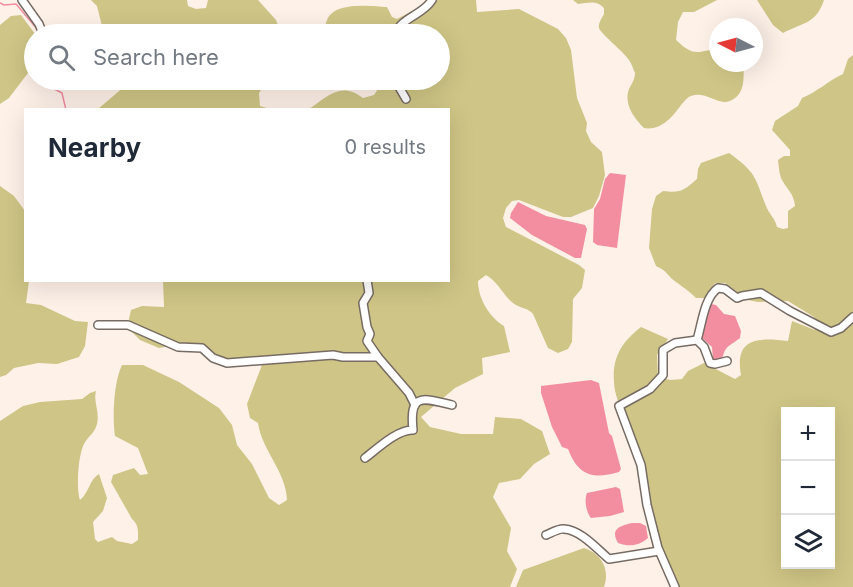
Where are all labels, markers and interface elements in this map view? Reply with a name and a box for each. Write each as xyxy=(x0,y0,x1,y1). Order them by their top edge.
north arrow xyxy=(709,18,763,72)
search box xyxy=(24,24,450,90)
icon: search xyxy=(45,41,78,74)
text: Search here xyxy=(93,44,219,70)
text: Nearby xyxy=(48,132,141,163)
text: 0 results xyxy=(344,135,426,159)
map controls xyxy=(781,407,835,569)
button: + xyxy=(781,407,835,461)
button: − xyxy=(781,461,835,515)
button: layers xyxy=(781,515,835,569)

